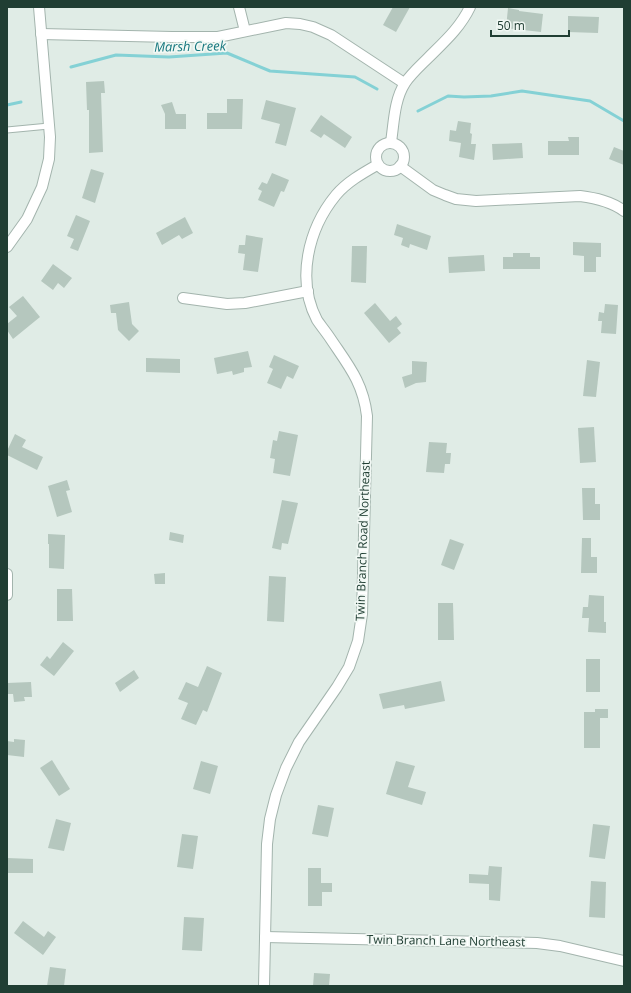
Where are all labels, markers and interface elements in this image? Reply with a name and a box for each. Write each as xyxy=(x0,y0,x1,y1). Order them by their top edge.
scale bar xyxy=(491,12,569,38)
text: 50 m xyxy=(497,17,525,34)
water label: Marsh Creek xyxy=(154,36,227,56)
street label: Twin Branch Road Northeast xyxy=(351,461,374,621)
street label: Twin Branch Lane Northeast xyxy=(367,931,525,950)

